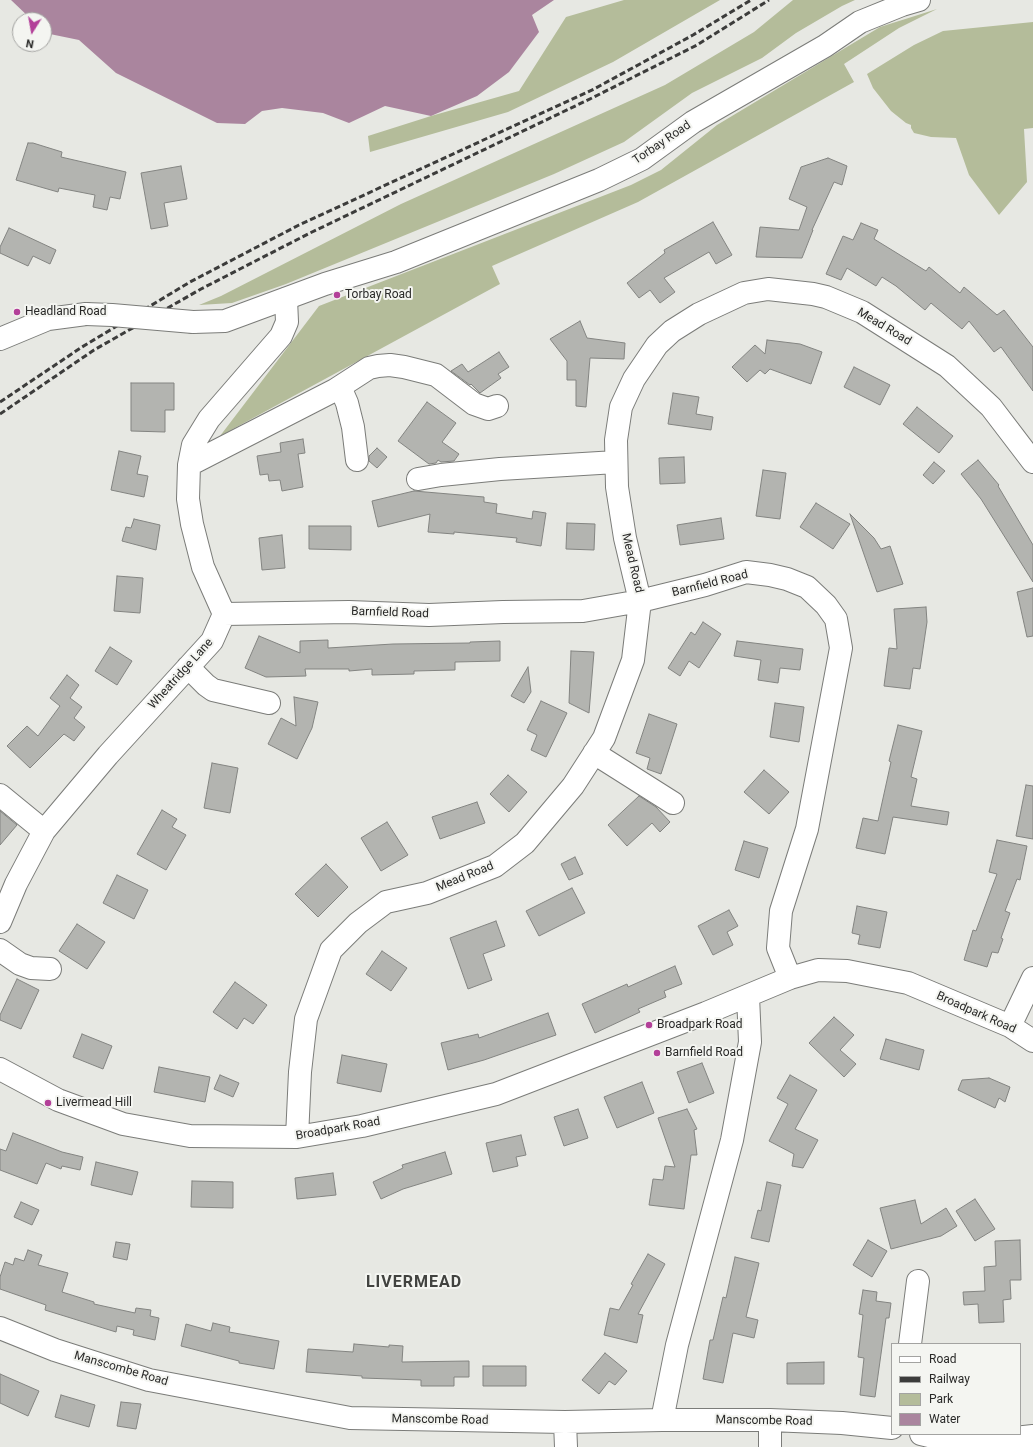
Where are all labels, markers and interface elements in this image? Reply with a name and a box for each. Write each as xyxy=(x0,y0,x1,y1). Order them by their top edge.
north arrow xyxy=(12,12,52,52)
text: N xyxy=(25,36,35,50)
street label: Torbay Road xyxy=(630,118,694,168)
place label: Torbay Road xyxy=(345,288,412,302)
marker: Torbay Road xyxy=(332,290,342,300)
place label: Headland Road xyxy=(25,305,107,319)
street label: Mead Road xyxy=(854,305,914,349)
marker: Headland Road xyxy=(12,307,22,317)
street label: Mead Road xyxy=(618,532,646,594)
street label: Barnfield Road xyxy=(670,568,750,600)
street label: Barnfield Road xyxy=(351,604,429,622)
street label: Wheatridge Lane xyxy=(146,636,216,712)
street label: Mead Road xyxy=(434,859,496,895)
street label: Broadpark Road xyxy=(934,989,1018,1037)
place label: Broadpark Road xyxy=(657,1018,742,1032)
marker: Broadpark Road xyxy=(644,1020,654,1030)
place label: Barnfield Road xyxy=(665,1046,743,1060)
marker: Barnfield Road xyxy=(652,1048,662,1058)
place label: Livermead Hill xyxy=(56,1096,132,1110)
marker: Livermead Hill xyxy=(43,1098,53,1108)
street label: Broadpark Road xyxy=(295,1114,381,1144)
district label: LIVERMEAD xyxy=(366,1273,462,1293)
legend xyxy=(891,1343,1021,1435)
street label: Manscombe Road xyxy=(72,1349,170,1389)
text: Road xyxy=(929,1352,957,1366)
text: Railway xyxy=(929,1372,970,1386)
text: Park xyxy=(929,1392,953,1406)
street label: Manscombe Road xyxy=(391,1412,489,1428)
text: Water xyxy=(929,1412,960,1426)
street label: Manscombe Road xyxy=(715,1413,813,1429)

